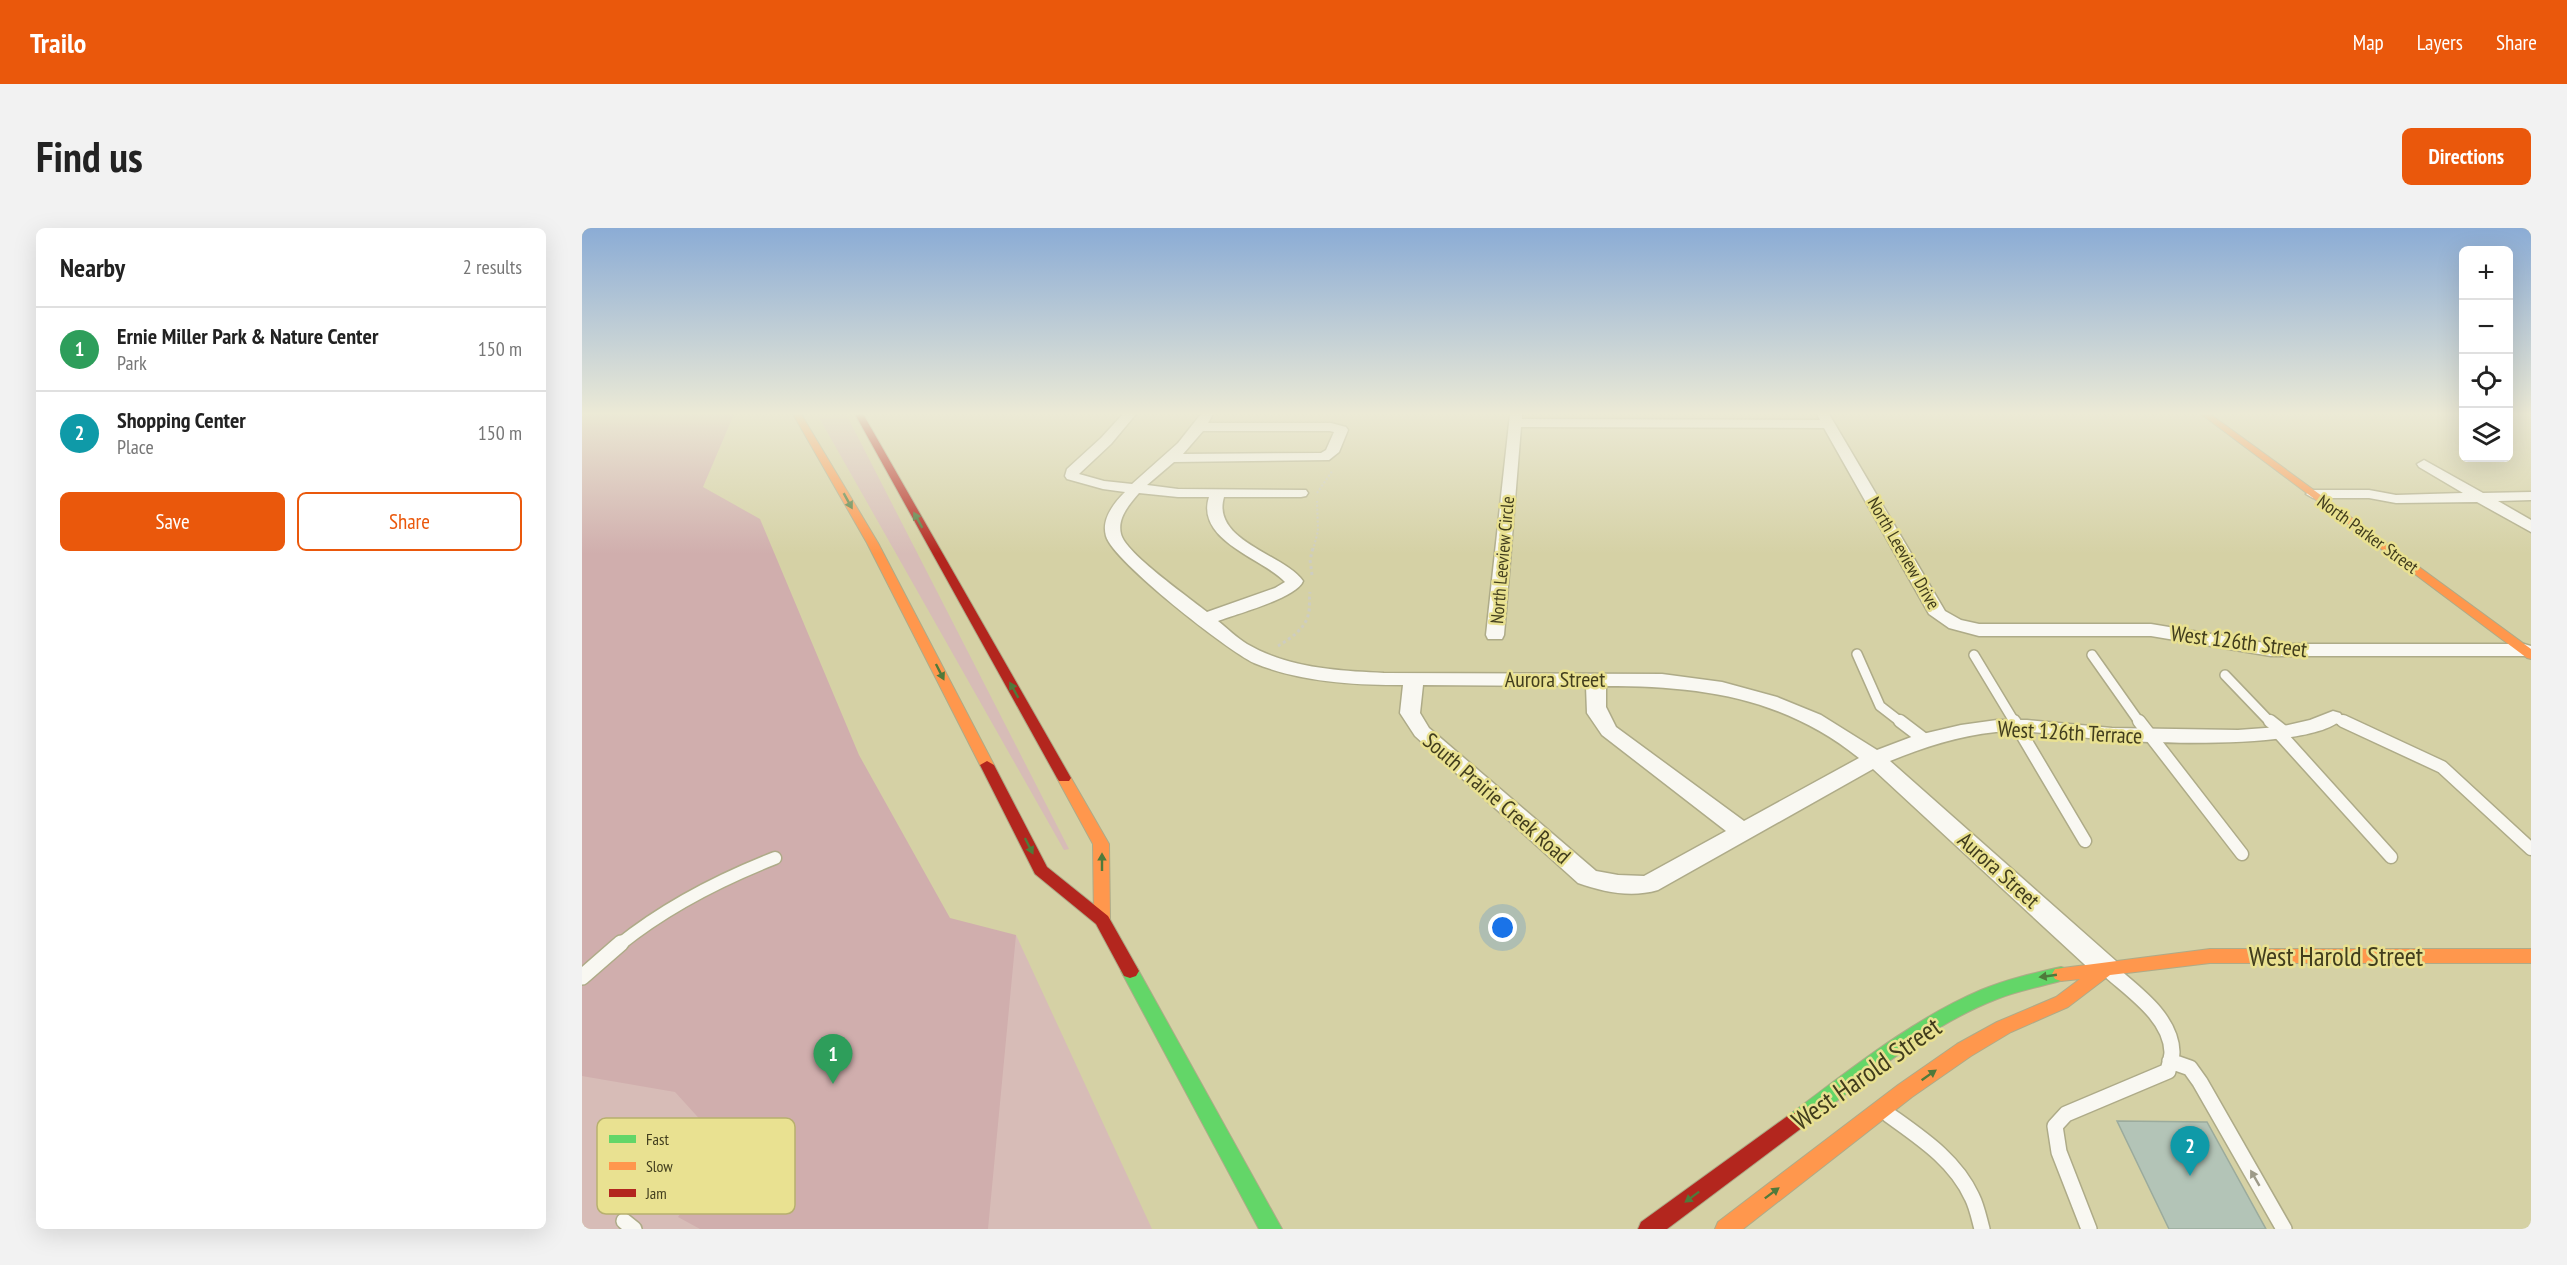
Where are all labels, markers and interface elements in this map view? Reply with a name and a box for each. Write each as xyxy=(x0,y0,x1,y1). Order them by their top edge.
text: Trailo xyxy=(30,24,86,61)
text: Map xyxy=(2353,29,2384,56)
text: Layers xyxy=(2417,29,2463,56)
text: Share xyxy=(2496,29,2537,56)
button: Directions xyxy=(2402,128,2531,185)
text: Find us xyxy=(36,129,143,184)
map controls xyxy=(2459,246,2513,462)
button: + xyxy=(2459,246,2513,300)
text: Nearby xyxy=(60,251,125,284)
text: 2 results xyxy=(463,254,522,280)
button: − xyxy=(2459,300,2513,354)
text: Ernie Miller Park & Nature Center xyxy=(117,322,378,350)
text: 1 xyxy=(75,336,84,362)
text: 150 m xyxy=(478,336,522,362)
text: Park xyxy=(117,350,147,376)
button: locate xyxy=(2459,354,2513,408)
text: Shopping Center xyxy=(117,406,246,434)
button: layers xyxy=(2459,408,2513,462)
text: 2 xyxy=(75,420,84,446)
text: 150 m xyxy=(478,420,522,446)
text: Place xyxy=(117,434,154,460)
street label: North Parker Street xyxy=(2313,490,2423,578)
button: Save xyxy=(60,492,285,551)
button: Share xyxy=(297,492,522,551)
one-way arrow xyxy=(843,492,853,509)
street label: North Leeview Drive xyxy=(1863,493,1945,613)
street label: North Leeview Circle xyxy=(1485,495,1519,625)
one-way arrow xyxy=(913,511,923,528)
street label: West 126th Street xyxy=(2169,619,2309,663)
one-way arrow xyxy=(935,664,945,681)
street label: Aurora Street xyxy=(1505,665,1605,693)
one-way arrow xyxy=(1009,681,1019,698)
street label: West 126th Terrace xyxy=(1997,714,2143,750)
street label: South Prairie Creek Road xyxy=(1417,726,1577,870)
street label: Aurora Street xyxy=(1952,826,2046,914)
one-way arrow xyxy=(1023,837,1033,855)
one-way arrow xyxy=(1097,852,1107,871)
your location xyxy=(1488,913,1517,942)
street label: West Harold Street xyxy=(2249,939,2424,973)
one-way arrow xyxy=(2039,972,2058,981)
street label: West Harold Street xyxy=(1785,1009,1948,1137)
pin: 1 xyxy=(814,1034,852,1084)
one-way arrow xyxy=(1920,1069,1936,1081)
legend xyxy=(597,1118,795,1214)
pin: 2 xyxy=(2170,1126,2210,1176)
text: Fast xyxy=(646,1129,669,1149)
text: Slow xyxy=(646,1156,673,1176)
one-way arrow xyxy=(2250,1169,2260,1186)
text: Jam xyxy=(645,1183,667,1203)
one-way arrow xyxy=(1764,1187,1780,1200)
one-way arrow xyxy=(1684,1191,1700,1204)

